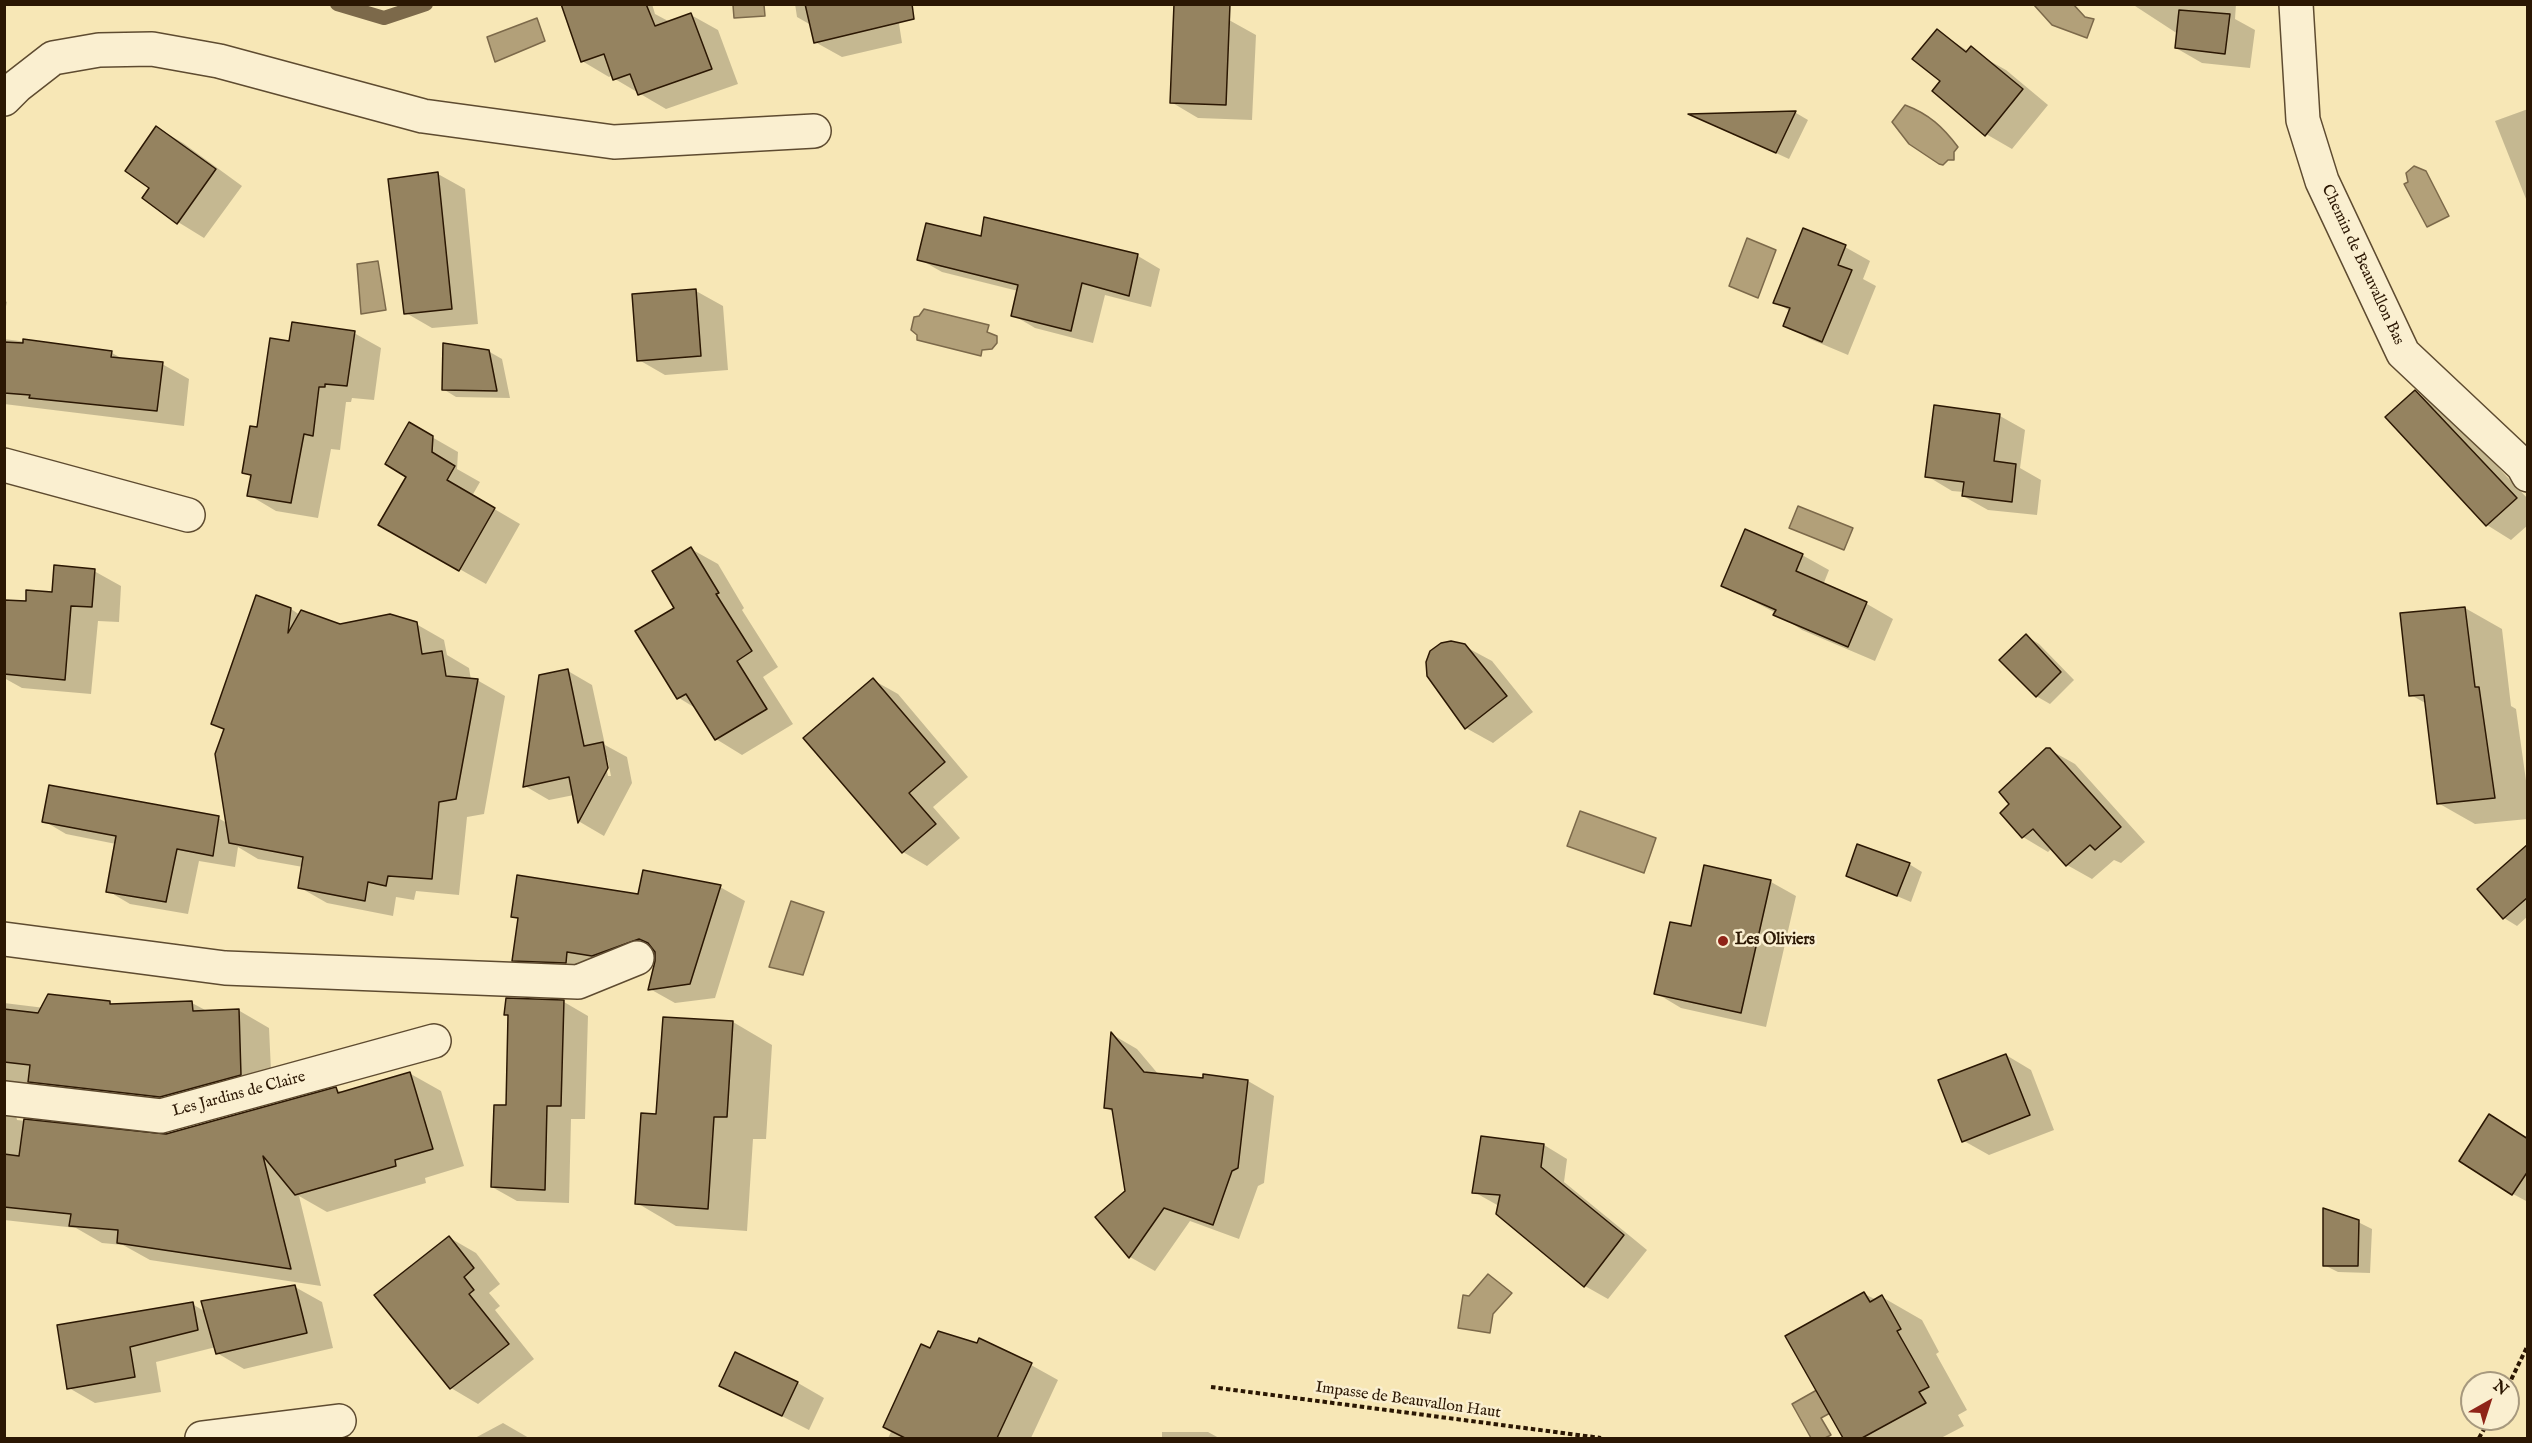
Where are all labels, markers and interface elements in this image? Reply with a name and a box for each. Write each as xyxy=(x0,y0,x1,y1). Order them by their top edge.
street label: Chemin de Beauvallon Bas xyxy=(2316,182,2408,348)
place label: Les Oliviers xyxy=(1735,931,1815,951)
marker: Les Oliviers xyxy=(1716,934,1730,948)
street label: Les Jardins de Claire xyxy=(170,1068,308,1122)
north arrow xyxy=(2460,1371,2520,1431)
text: N xyxy=(2488,1376,2512,1401)
street label: Impasse de Beauvallon Haut xyxy=(1314,1378,1502,1424)

